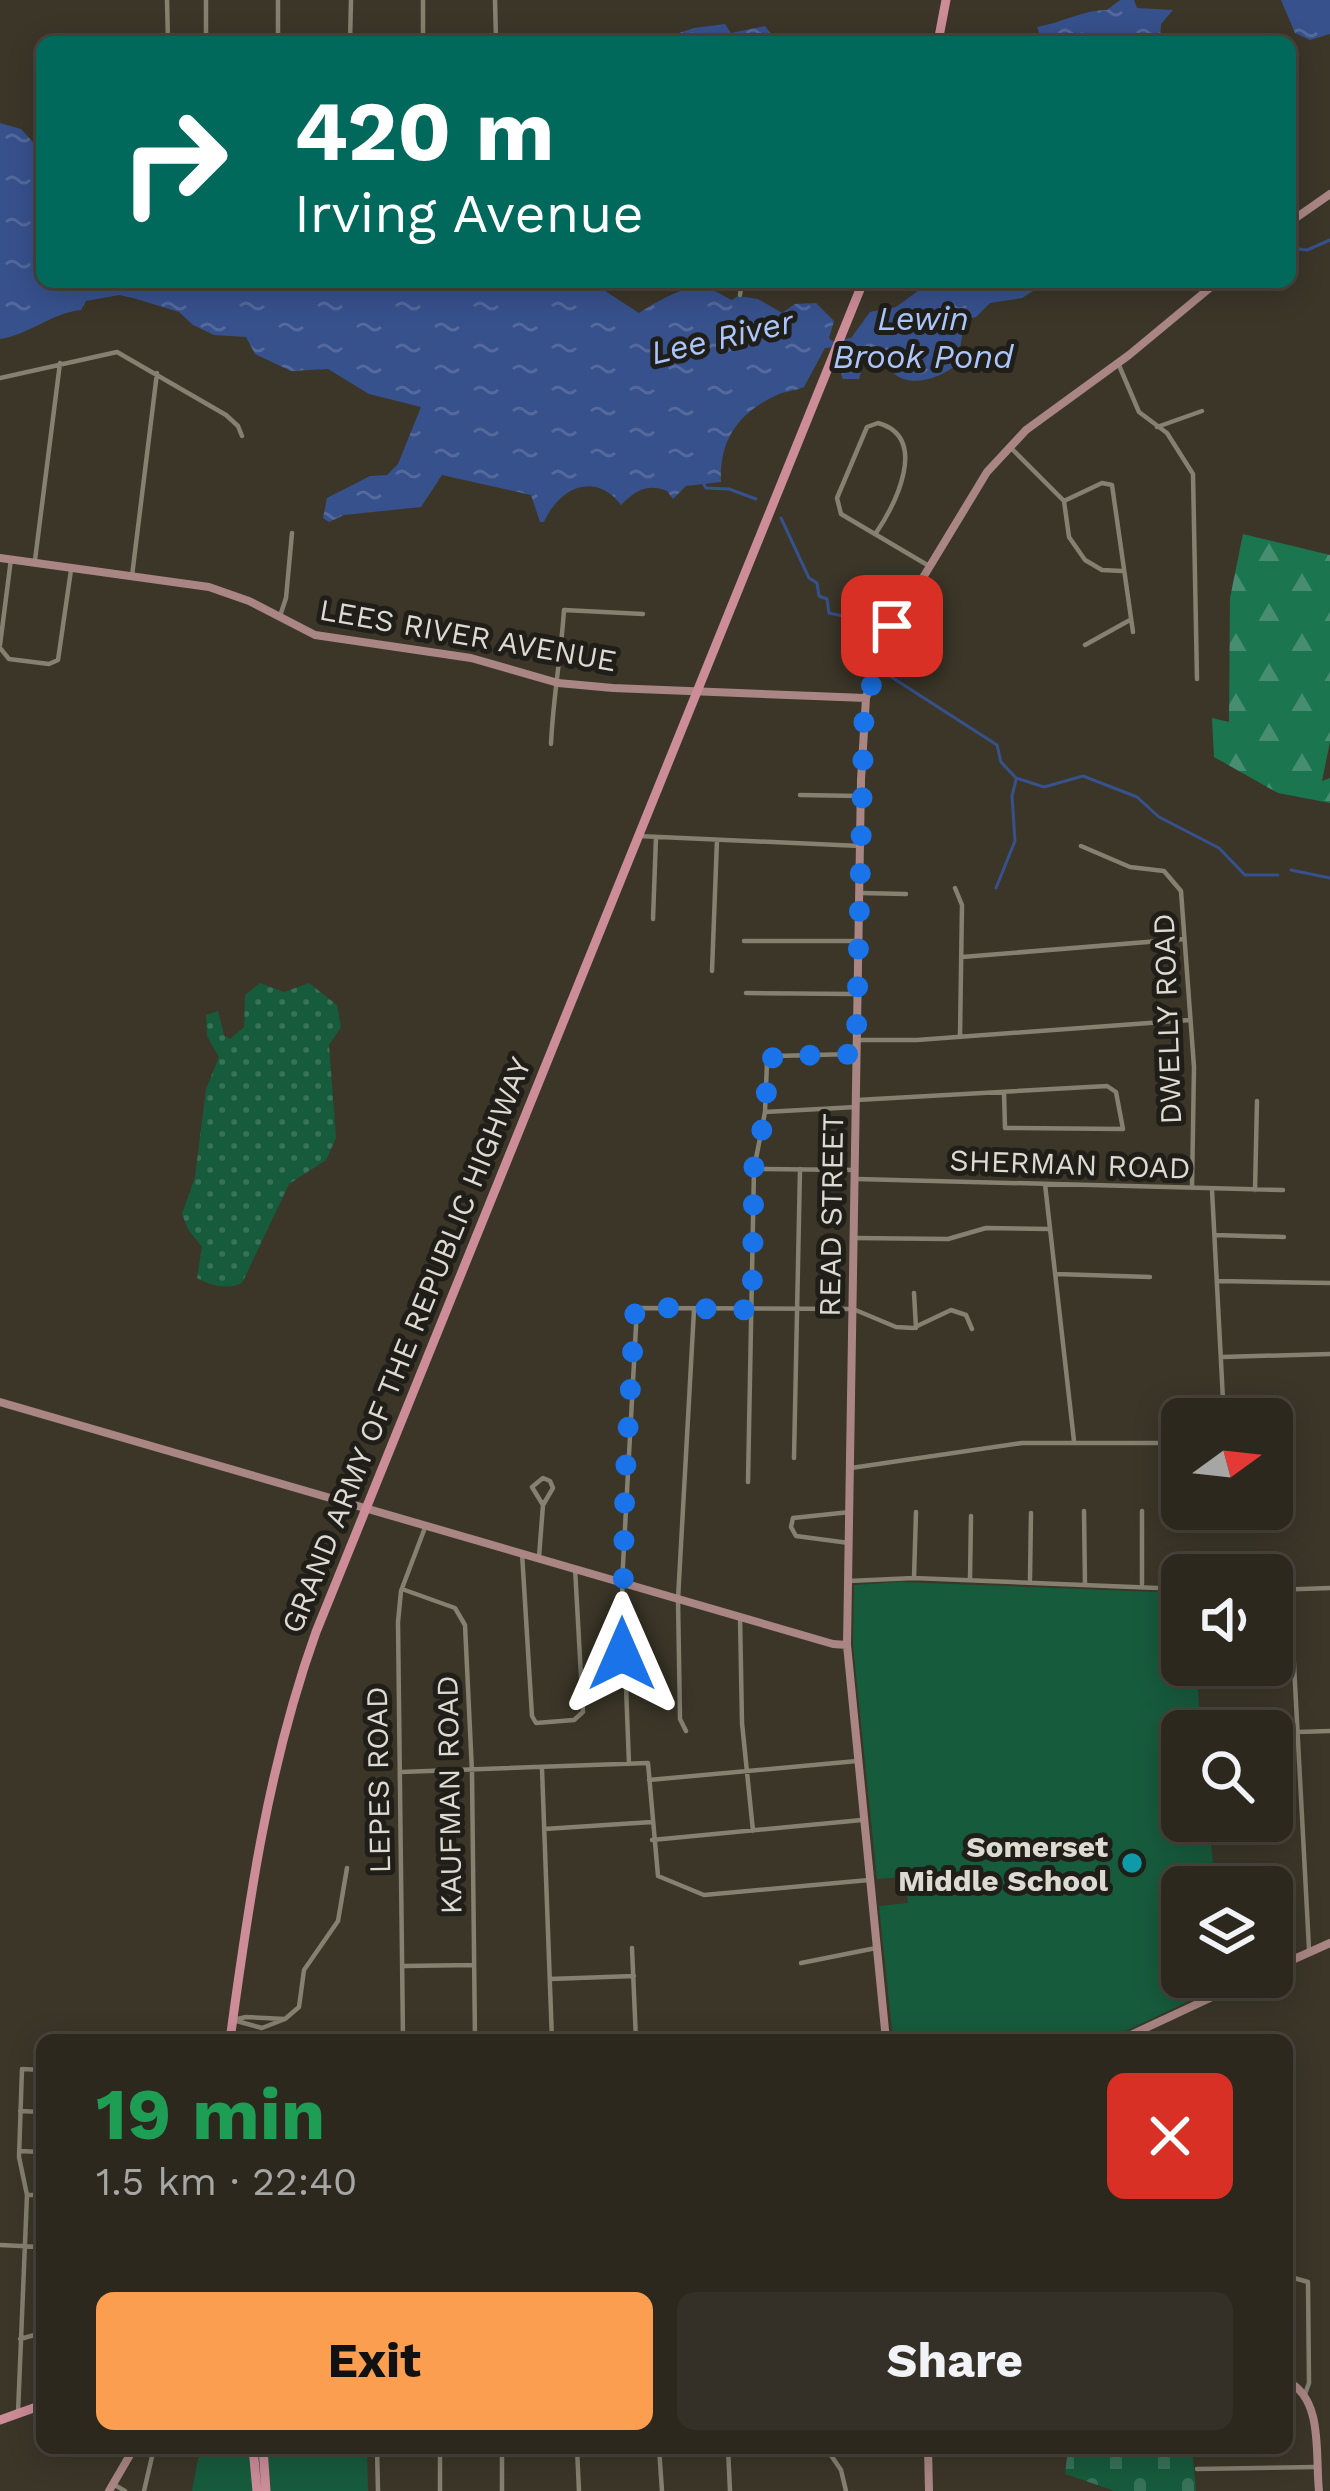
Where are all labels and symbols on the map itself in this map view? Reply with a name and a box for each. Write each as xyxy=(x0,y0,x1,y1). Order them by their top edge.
water label: Lewin Brook Pond xyxy=(833,299,1015,376)
water label: Lee River xyxy=(647,301,798,372)
pin xyxy=(841,575,943,677)
street label: LEES RIVER AVENUE xyxy=(317,592,619,678)
street label: DWELLY ROAD xyxy=(1146,913,1188,1125)
street label: GRAND ARMY OF THE REPUBLIC HIGHWAY xyxy=(274,1052,538,1638)
street label: READ STREET xyxy=(812,1113,850,1317)
street label: SHERMAN ROAD xyxy=(949,1142,1191,1186)
north arrow xyxy=(1161,1398,1293,1530)
position arrow xyxy=(559,1591,685,1717)
street label: KAUFMAN ROAD xyxy=(429,1675,469,1915)
street label: LEPES ROAD xyxy=(359,1686,397,1874)
place label: Somerset Middle School xyxy=(898,1829,1108,1898)
marker: Somerset Middle School xyxy=(1119,1850,1145,1876)

